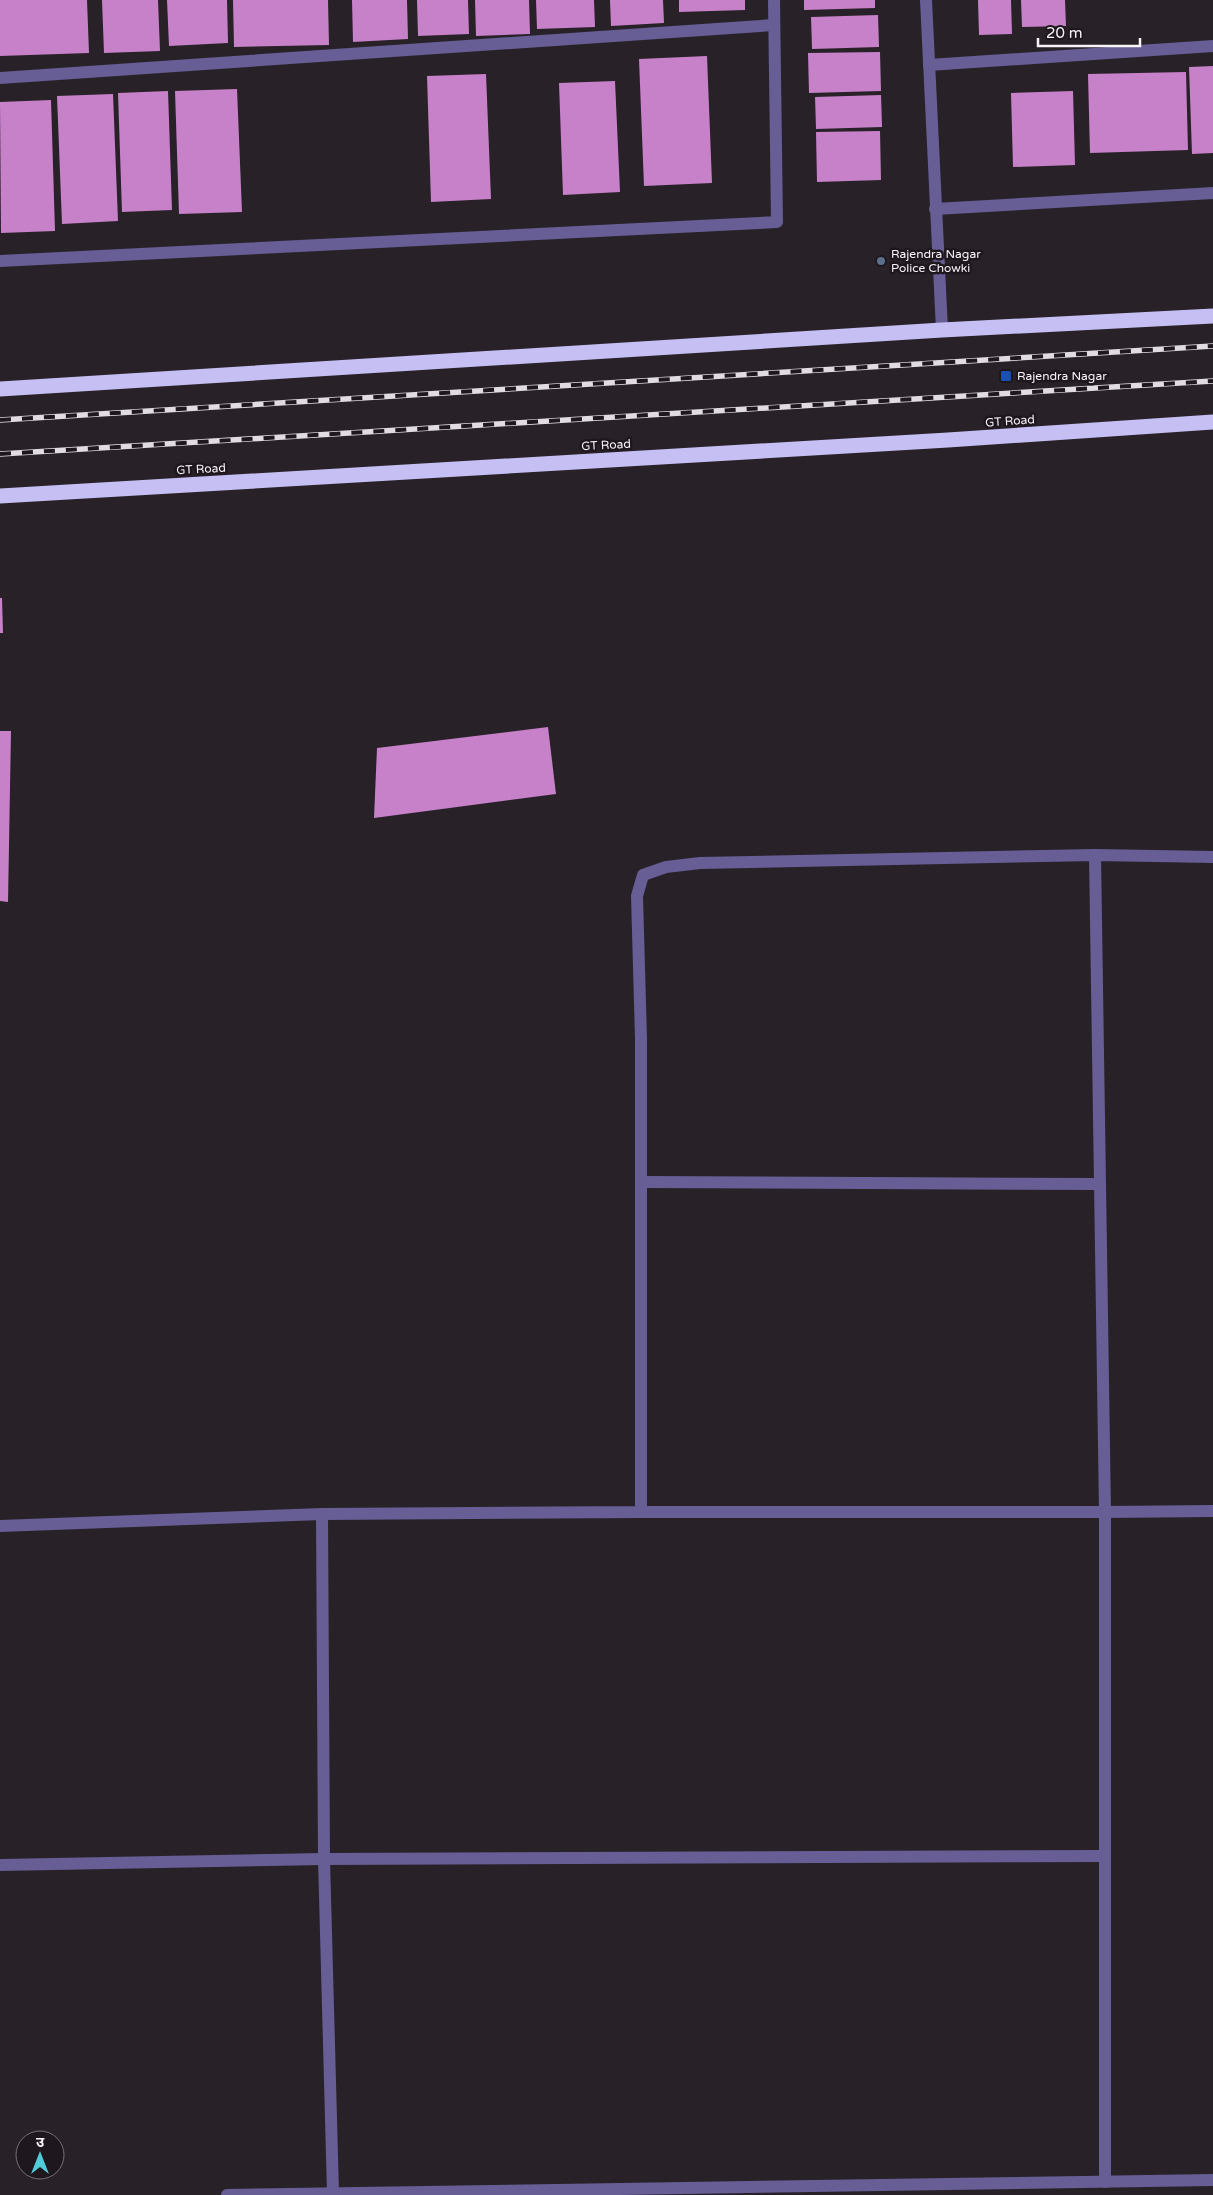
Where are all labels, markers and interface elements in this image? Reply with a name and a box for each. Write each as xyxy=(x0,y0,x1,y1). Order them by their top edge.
scale bar xyxy=(1038,15,1140,47)
text: 20 m xyxy=(1046,24,1083,42)
place label: Rajendra Nagar Police Chowki xyxy=(891,247,981,275)
marker: Rajendra Nagar Police Chowki xyxy=(875,255,887,267)
marker: Rajendra Nagar xyxy=(999,369,1013,383)
place label: Rajendra Nagar xyxy=(1017,369,1107,383)
street label: GT Road xyxy=(985,412,1035,430)
street label: GT Road xyxy=(581,437,631,453)
street label: GT Road xyxy=(176,461,226,477)
north arrow xyxy=(15,2130,65,2180)
text: उ xyxy=(36,2134,45,2151)

